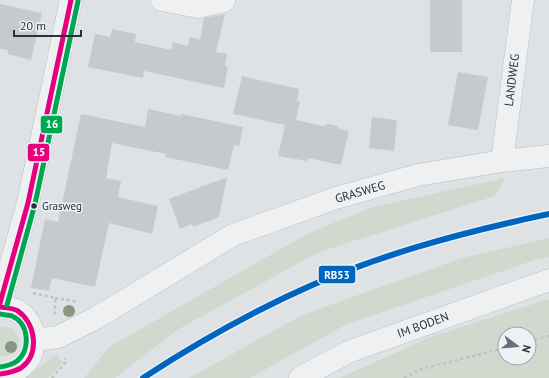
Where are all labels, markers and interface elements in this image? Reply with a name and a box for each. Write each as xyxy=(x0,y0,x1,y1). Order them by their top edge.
scale bar xyxy=(14,12,81,38)
text: 20 m xyxy=(20,18,46,33)
street label: LANDWEG xyxy=(501,53,522,107)
line badge: 16 xyxy=(40,115,63,134)
text: 16 xyxy=(46,117,58,131)
line badge: 15 xyxy=(27,143,50,162)
text: 15 xyxy=(33,145,45,159)
street label: GRASWEG xyxy=(333,177,387,206)
place label: Grasweg xyxy=(42,199,82,213)
marker: Grasweg xyxy=(29,201,39,211)
line badge: RB53 xyxy=(318,265,356,284)
text: RB53 xyxy=(324,268,350,282)
street label: IM BODEN xyxy=(395,308,451,341)
north arrow xyxy=(497,326,537,366)
text: N xyxy=(519,343,534,354)

